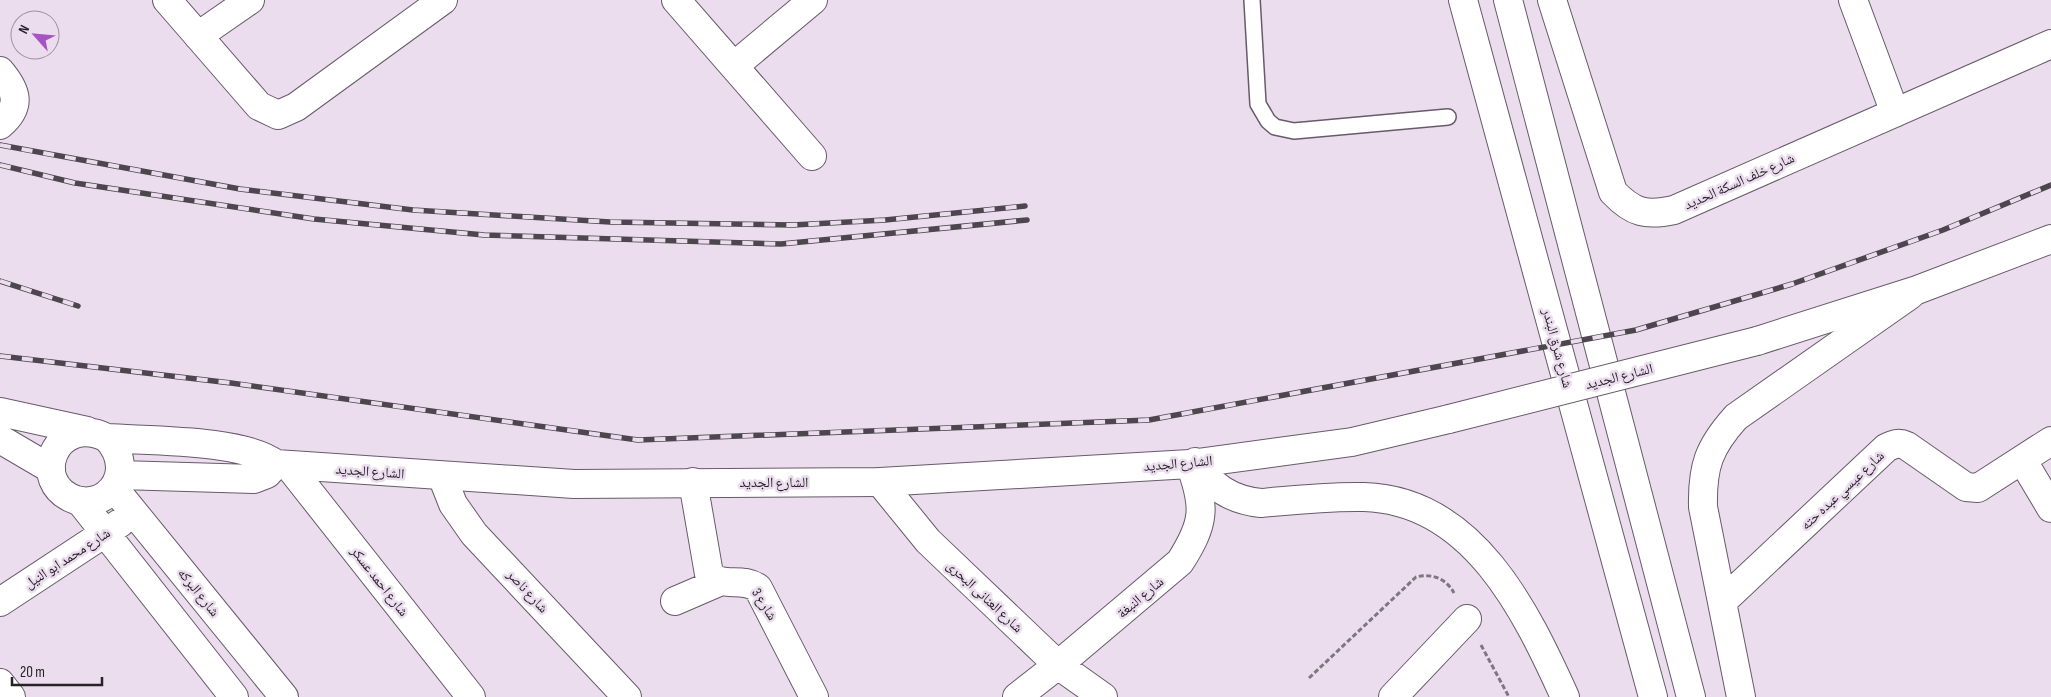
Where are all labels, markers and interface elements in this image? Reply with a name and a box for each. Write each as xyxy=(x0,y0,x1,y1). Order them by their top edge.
north arrow xyxy=(10,10,60,60)
text: N xyxy=(15,22,33,37)
street label: شارع خلف السكة الحديد xyxy=(1681,149,1797,214)
street label: شارع شرق البندر xyxy=(1538,306,1576,390)
street label: الشارع الجديد xyxy=(1584,360,1655,394)
street label: شارع عيسي عبده حته xyxy=(1797,447,1889,535)
street label: الشارع الجديد xyxy=(1143,452,1213,476)
street label: الشارع الجديد xyxy=(335,461,405,483)
street label: الشارع الجديد xyxy=(740,474,808,492)
street label: شارع محمد ابو النيل xyxy=(21,524,114,593)
street label: شارع احمد عسكر xyxy=(346,542,412,620)
street label: شارع العنانى البحرى xyxy=(942,557,1026,637)
street label: شارع البركه xyxy=(173,565,223,620)
street label: شارع ناصر xyxy=(502,565,552,617)
street label: شارع النبغة xyxy=(1114,573,1168,622)
street label: شارع 3 xyxy=(747,585,781,624)
scale bar xyxy=(12,654,102,686)
text: 20 m xyxy=(20,663,45,682)

